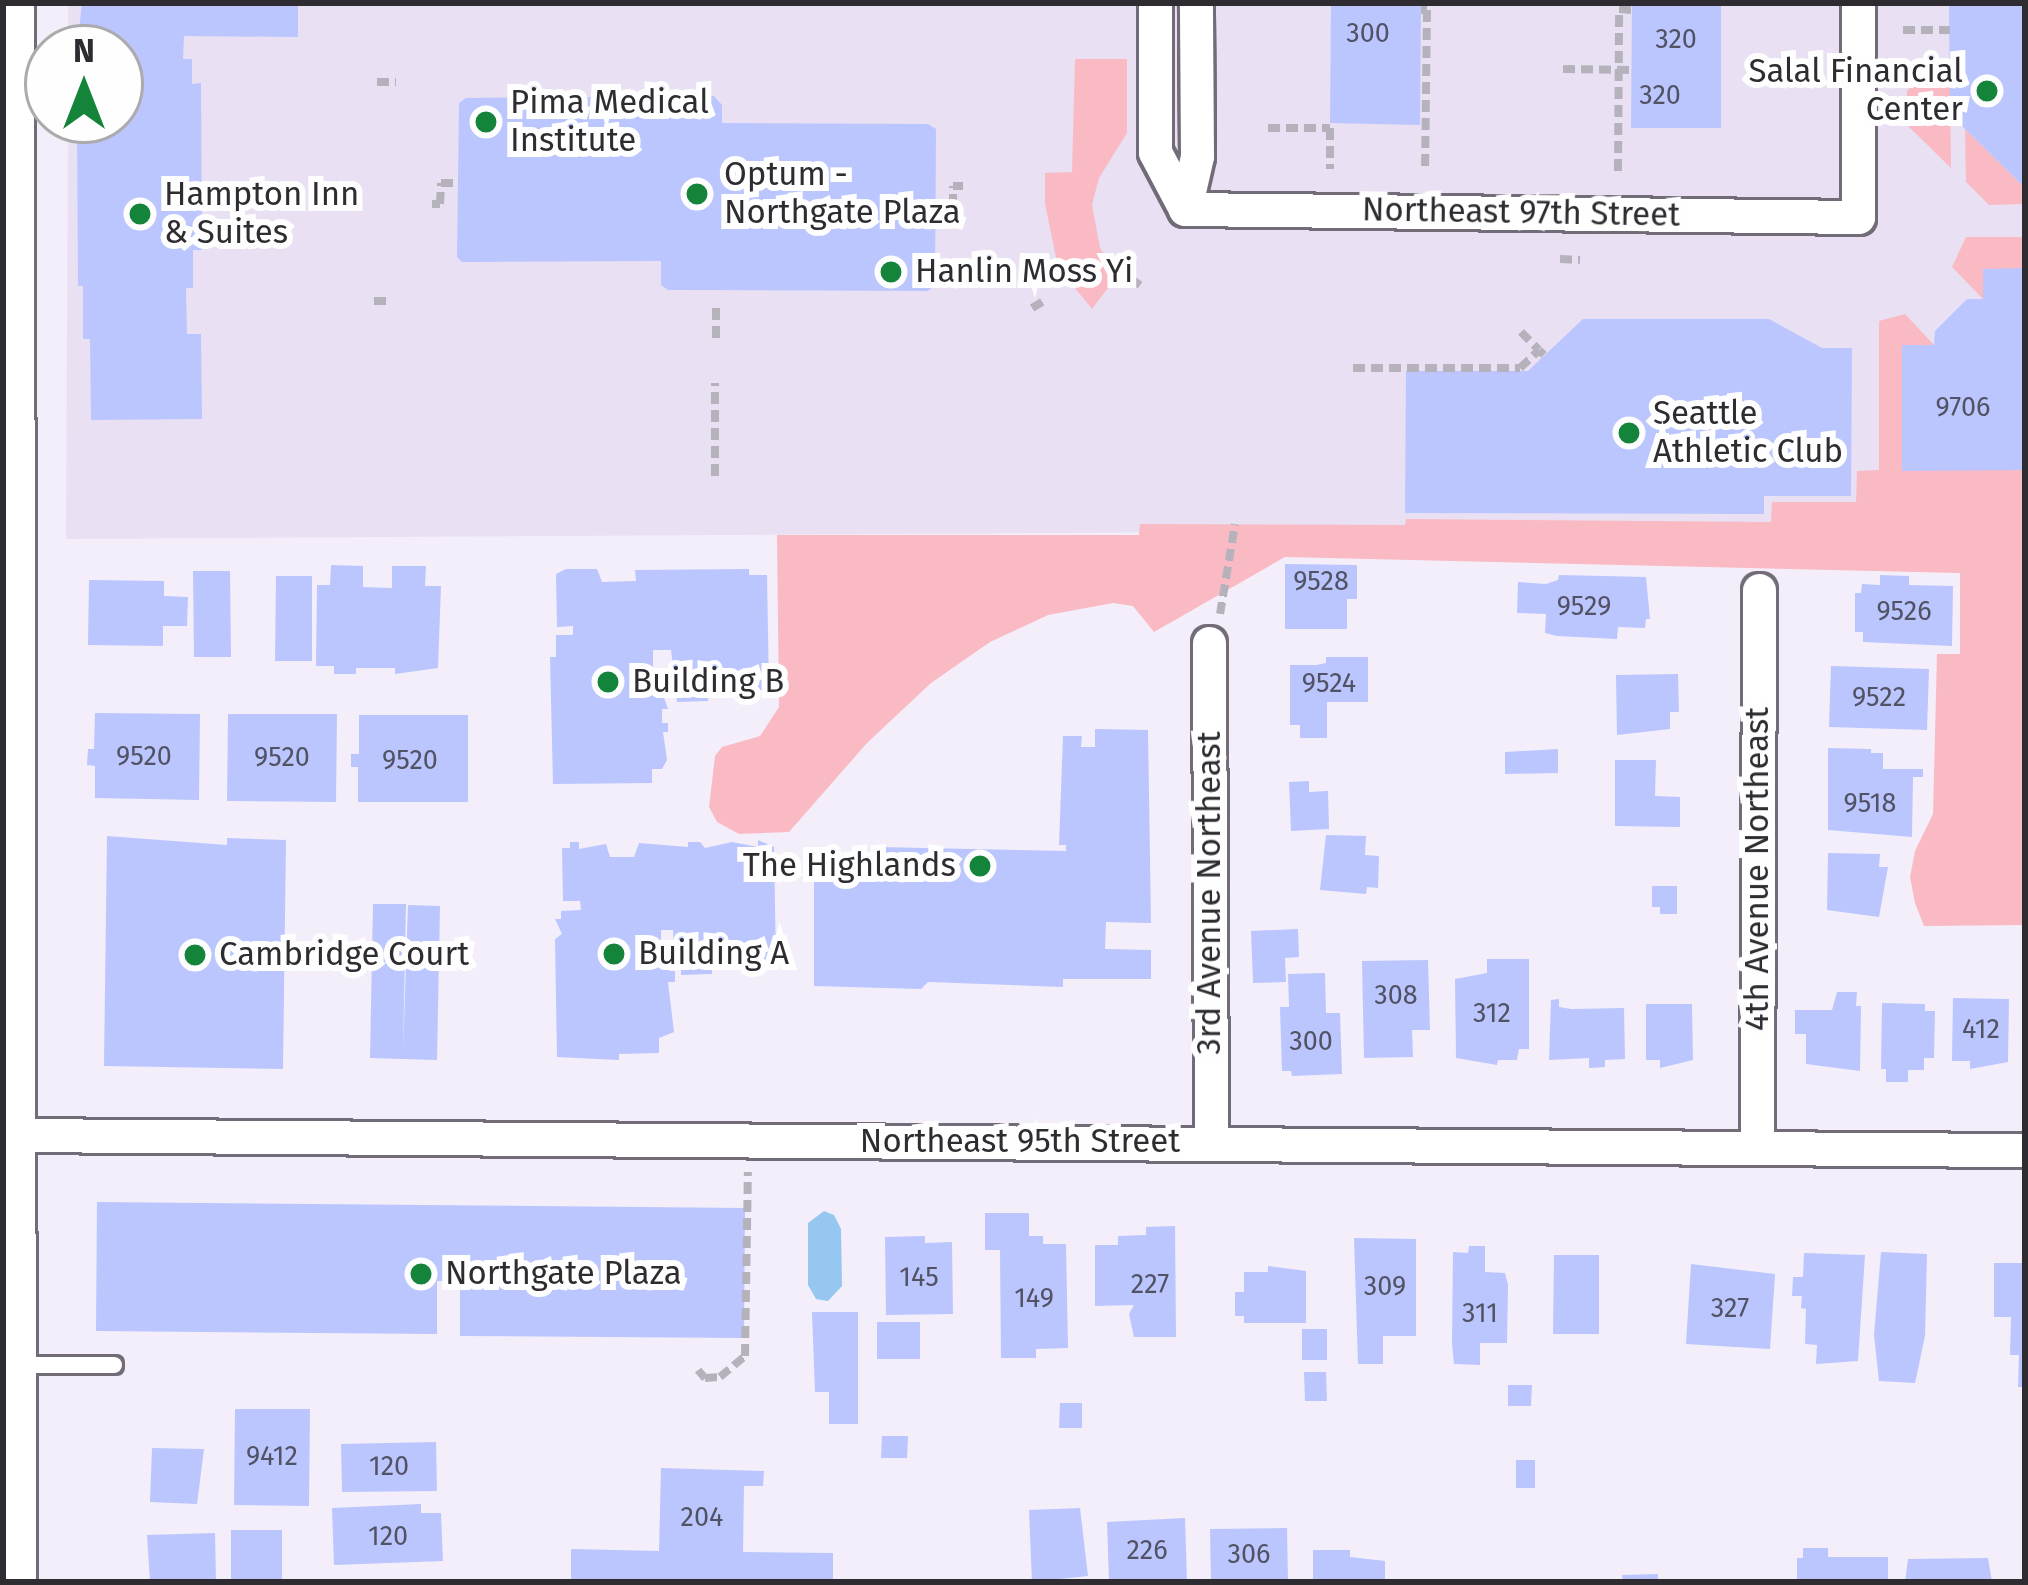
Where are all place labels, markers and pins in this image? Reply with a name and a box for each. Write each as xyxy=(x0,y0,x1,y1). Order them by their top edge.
place label: Salal Financial Center xyxy=(1749,52,1963,130)
marker: Salal Financial Center xyxy=(1974,78,2000,104)
place label: Pima Medical Institute xyxy=(510,83,709,161)
marker: Pima Medical Institute xyxy=(473,109,499,135)
place label: Optum - Northgate Plaza xyxy=(724,155,961,233)
place label: Hampton Inn & Suites xyxy=(164,175,359,253)
marker: Optum - Northgate Plaza xyxy=(681,178,713,210)
marker: Hampton Inn & Suites xyxy=(127,201,153,227)
place label: Hanlin Moss Yi xyxy=(915,252,1133,292)
marker: Hanlin Moss Yi xyxy=(878,259,904,285)
place label: Seattle Athletic Club xyxy=(1653,394,1843,472)
marker: Seattle Athletic Club xyxy=(1616,420,1642,446)
place label: Building B xyxy=(632,662,784,702)
marker: Building B xyxy=(595,669,621,695)
place label: The Highlands xyxy=(743,846,956,886)
marker: The Highlands xyxy=(967,853,993,879)
place label: Building A xyxy=(638,934,789,974)
place label: Cambridge Court xyxy=(219,935,469,975)
marker: Building A xyxy=(601,941,627,967)
marker: Cambridge Court xyxy=(182,942,208,968)
place label: Northgate Plaza xyxy=(445,1254,682,1294)
marker: Northgate Plaza xyxy=(408,1261,434,1287)

